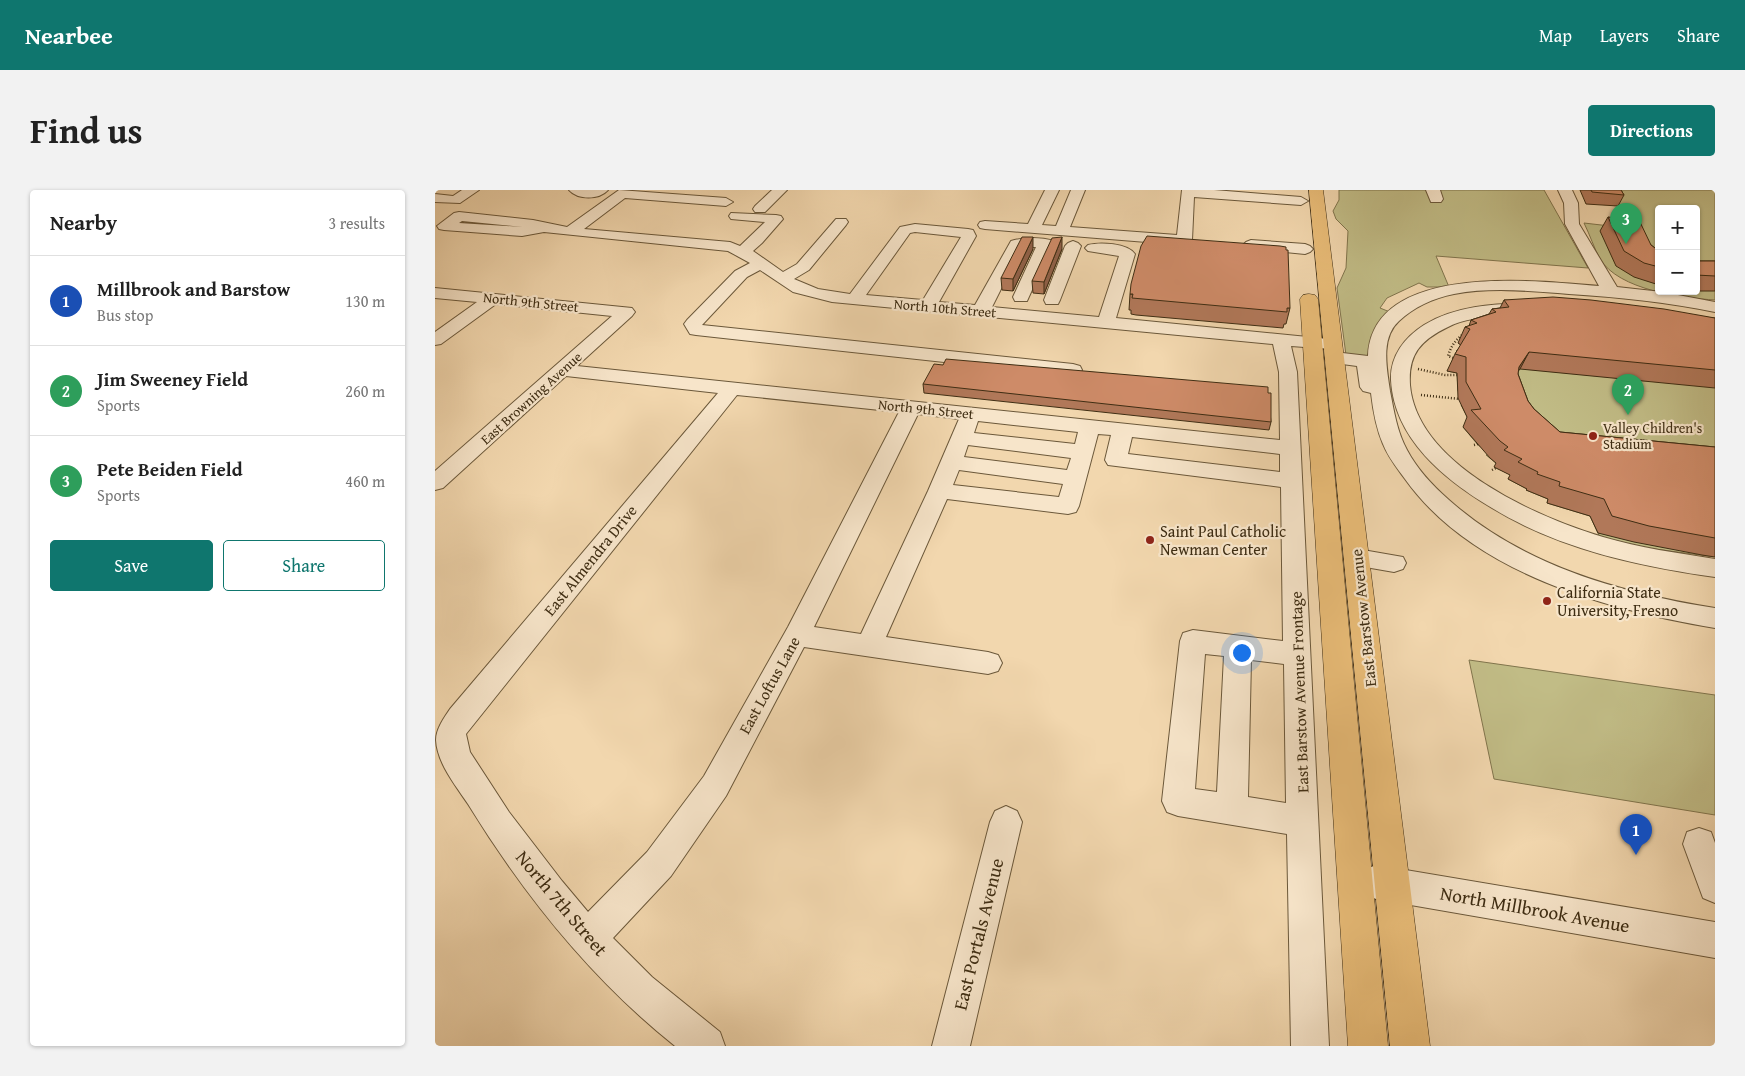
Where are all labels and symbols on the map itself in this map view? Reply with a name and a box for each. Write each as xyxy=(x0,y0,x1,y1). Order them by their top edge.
pin: 3 xyxy=(1610,203,1642,244)
street label: North 9th Street xyxy=(482,287,580,317)
street label: North 10th Street xyxy=(893,294,997,322)
street label: East Browning Avenue xyxy=(476,347,586,449)
pin: 2 xyxy=(1612,374,1644,415)
street label: North 9th Street xyxy=(877,394,975,424)
place label: Valley Children's Stadium xyxy=(1603,418,1702,454)
marker: Valley Children's Stadium xyxy=(1587,430,1599,442)
street label: East Almendra Drive xyxy=(538,499,642,621)
place label: Saint Paul Catholic Newman Center xyxy=(1160,519,1286,561)
marker: Saint Paul Catholic Newman Center xyxy=(1144,534,1156,546)
street label: East Barstow Avenue xyxy=(1344,548,1382,688)
place label: California State University, Fresno xyxy=(1557,580,1678,622)
street label: East Barstow Avenue Frontage xyxy=(1283,591,1315,793)
marker: California State University, Fresno xyxy=(1541,595,1553,607)
street label: East Loftus Lane xyxy=(732,632,806,738)
your location xyxy=(1229,640,1255,666)
pin: 1 xyxy=(1620,814,1652,855)
street label: North 7th Street xyxy=(509,844,615,962)
street label: East Portals Avenue xyxy=(946,855,1010,1013)
street label: North Millbrook Avenue xyxy=(1438,879,1632,939)

